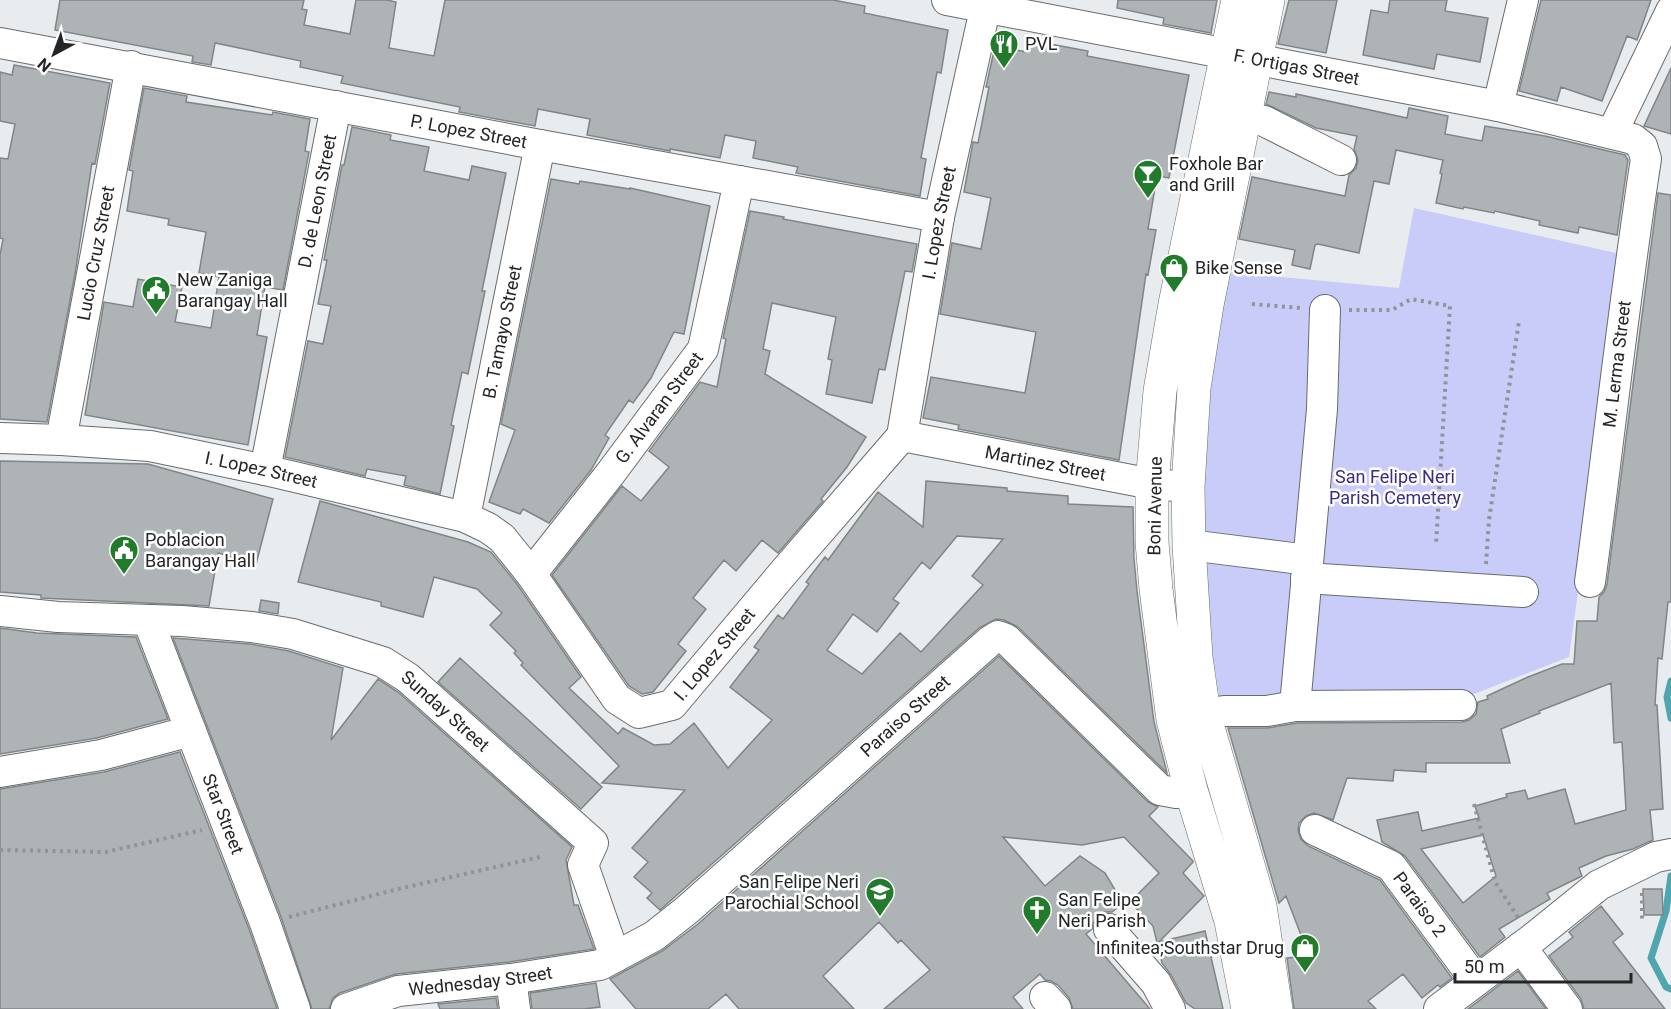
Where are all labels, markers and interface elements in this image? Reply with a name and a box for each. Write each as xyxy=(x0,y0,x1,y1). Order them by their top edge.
north arrow xyxy=(24,24,84,84)
restaurant icon: PVL xyxy=(988,28,1020,70)
place label: PVL xyxy=(1025,33,1058,54)
street label: F. Ortigas Street xyxy=(1232,44,1361,89)
text: N xyxy=(34,54,55,76)
street label: P. Lopez Street xyxy=(409,110,529,152)
street label: D. de Leon Street xyxy=(294,132,340,270)
place label: Foxhole Bar and Grill xyxy=(1169,153,1263,195)
bar icon: Foxhole Bar and Grill xyxy=(1132,158,1164,200)
street label: I. Lopez Street xyxy=(918,164,960,281)
street label: Lucio Cruz Street xyxy=(73,184,118,322)
shop icon: Bike Sense xyxy=(1158,252,1190,294)
place label: Bike Sense xyxy=(1195,257,1283,278)
street label: B. Tamayo Street xyxy=(478,263,526,400)
place label: New Zaniga Barangay Hall xyxy=(177,269,288,311)
public building icon: New Zaniga Barangay Hall xyxy=(140,274,172,316)
street label: M. Lerma Street xyxy=(1598,299,1635,429)
street label: G. Alvaran Street xyxy=(611,348,707,467)
street label: Martinez Street xyxy=(983,441,1108,485)
street label: I. Lopez Street xyxy=(203,447,320,492)
street label: Boni Avenue xyxy=(1143,456,1166,556)
park label: San Felipe Neri Parish Cemetery xyxy=(1329,466,1461,508)
place label: Poblacion Barangay Hall xyxy=(145,529,256,571)
public building icon: Poblacion Barangay Hall xyxy=(108,534,140,576)
street label: I. Lopez Street xyxy=(669,603,759,705)
street label: Sunday Street xyxy=(398,666,494,756)
street label: Paraiso Street xyxy=(856,671,954,761)
street label: Star Street xyxy=(198,771,248,857)
street label: Paraiso 2 xyxy=(1389,868,1451,941)
place label: San Felipe Neri Parochial School xyxy=(724,871,859,913)
school or university icon: San Felipe Neri Parochial School xyxy=(864,876,896,918)
place label: San Felipe Neri Parish xyxy=(1058,889,1146,931)
church icon: San Felipe Neri Parish xyxy=(1021,894,1053,936)
shop icon: Infinitea;Southstar Drug xyxy=(1289,932,1321,974)
place label: Infinitea;Southstar Drug xyxy=(1096,937,1284,958)
scale bar xyxy=(1455,946,1630,984)
text: 50 m xyxy=(1464,956,1504,977)
street label: Wednesday Street xyxy=(407,962,554,1000)

